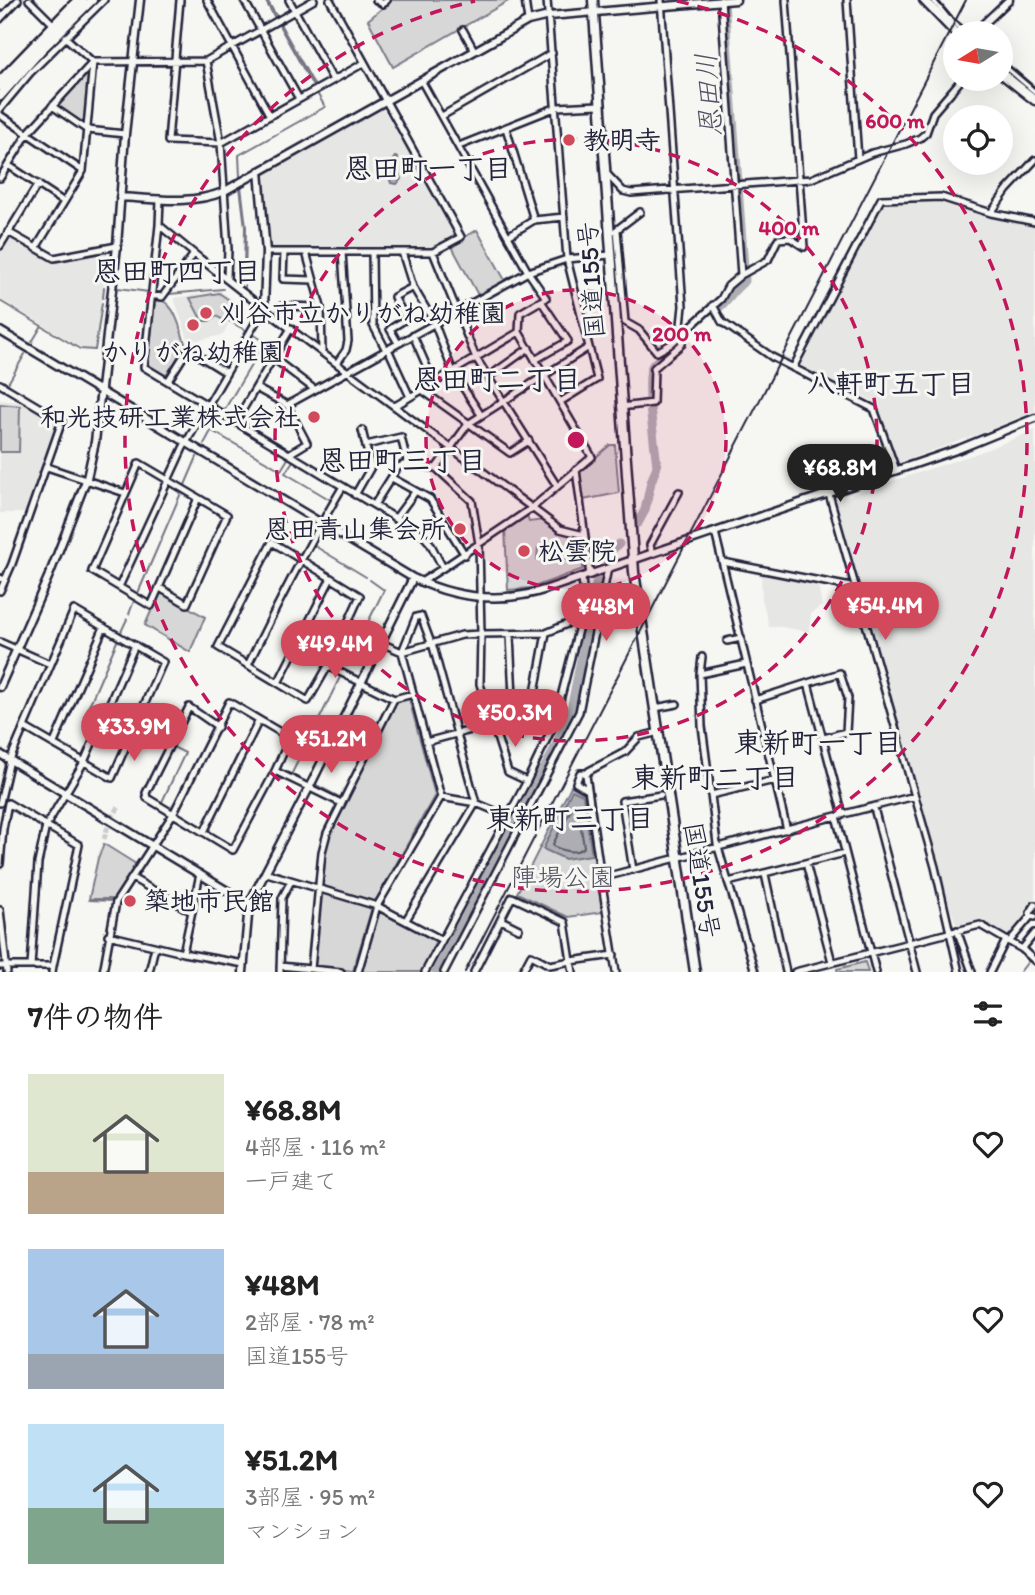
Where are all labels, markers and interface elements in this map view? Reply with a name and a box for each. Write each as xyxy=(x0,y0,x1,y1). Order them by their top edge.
north arrow xyxy=(943,21,1013,91)
map controls xyxy=(943,21,1013,175)
water label: 恩田川 xyxy=(688,52,728,138)
button: locate xyxy=(943,105,1013,175)
text: 600 m xyxy=(865,108,925,133)
place label: 教明寺 xyxy=(583,124,661,156)
marker: 教明寺 xyxy=(561,132,577,148)
district label: 恩田町一丁目 xyxy=(344,151,512,185)
text: 400 m xyxy=(759,215,820,240)
street label: 国道155号 xyxy=(571,220,611,340)
district label: 恩田町四丁目 xyxy=(93,254,261,288)
place label: 刈谷市立かりがね幼稚園 xyxy=(220,297,506,329)
marker: 刈谷市立かりがね幼稚園 xyxy=(198,305,214,321)
marker: かりがね幼稚園 xyxy=(185,317,201,333)
text: 200 m xyxy=(652,321,712,346)
place label: かりがね幼稚園 xyxy=(102,336,284,368)
district label: 恩田町二丁目 xyxy=(413,362,581,396)
district label: 八軒町五丁目 xyxy=(807,366,975,400)
place label: 和光技研工業株式会社 xyxy=(40,401,300,433)
marker: 和光技研工業株式会社 xyxy=(306,409,322,425)
centre of rings xyxy=(564,428,588,452)
district label: 恩田町三丁目 xyxy=(318,443,486,477)
pin: ¥68.8M xyxy=(783,444,897,504)
text: ¥68.8M xyxy=(803,453,877,481)
place label: 恩田青山集会所 xyxy=(264,513,446,545)
marker: 恩田青山集会所 xyxy=(452,521,468,537)
place label: 松雲院 xyxy=(538,535,616,567)
marker: 松雲院 xyxy=(516,543,532,559)
pin: ¥54.4M xyxy=(828,582,942,642)
pin: ¥48M xyxy=(565,584,647,643)
text: ¥54.4M xyxy=(847,591,923,619)
text: ¥48M xyxy=(577,592,635,620)
pin: ¥49.4M xyxy=(278,620,392,680)
text: ¥49.4M xyxy=(297,629,373,657)
pin: ¥50.3M xyxy=(458,690,572,749)
text: ¥50.3M xyxy=(477,698,553,726)
pin: ¥33.9M xyxy=(77,704,191,763)
text: ¥33.9M xyxy=(97,712,171,740)
pin: ¥51.2M xyxy=(274,716,388,775)
text: ¥51.2M xyxy=(295,724,367,752)
district label: 東新町一丁目 xyxy=(734,725,902,759)
district label: 東新町二丁目 xyxy=(631,760,799,794)
district label: 東新町三丁目 xyxy=(486,801,654,835)
street label: 国道155号 xyxy=(677,820,727,940)
park label: 陣場公園 xyxy=(511,861,615,893)
place label: 築地市民館 xyxy=(144,885,274,917)
marker: 築地市民館 xyxy=(122,893,138,909)
icon: filters xyxy=(969,995,1007,1033)
text: 7件の物件 xyxy=(28,998,163,1035)
text: ¥68.8M xyxy=(245,1091,342,1128)
icon: home xyxy=(84,1102,168,1186)
icon: heart xyxy=(969,1125,1007,1163)
text: 4部屋 · 116 m² xyxy=(245,1133,386,1161)
text: 一戸建て xyxy=(245,1167,337,1195)
text: ¥48M xyxy=(245,1266,320,1303)
icon: home xyxy=(84,1277,168,1361)
icon: heart xyxy=(969,1300,1007,1338)
text: 2部屋 · 78 m² xyxy=(245,1308,375,1336)
text: 国道155号 xyxy=(245,1342,349,1370)
text: ¥51.2M xyxy=(245,1441,338,1478)
icon: home xyxy=(84,1452,168,1536)
icon: heart xyxy=(969,1475,1007,1513)
text: 3部屋 · 95 m² xyxy=(245,1483,375,1511)
text: マンション xyxy=(245,1517,359,1545)

